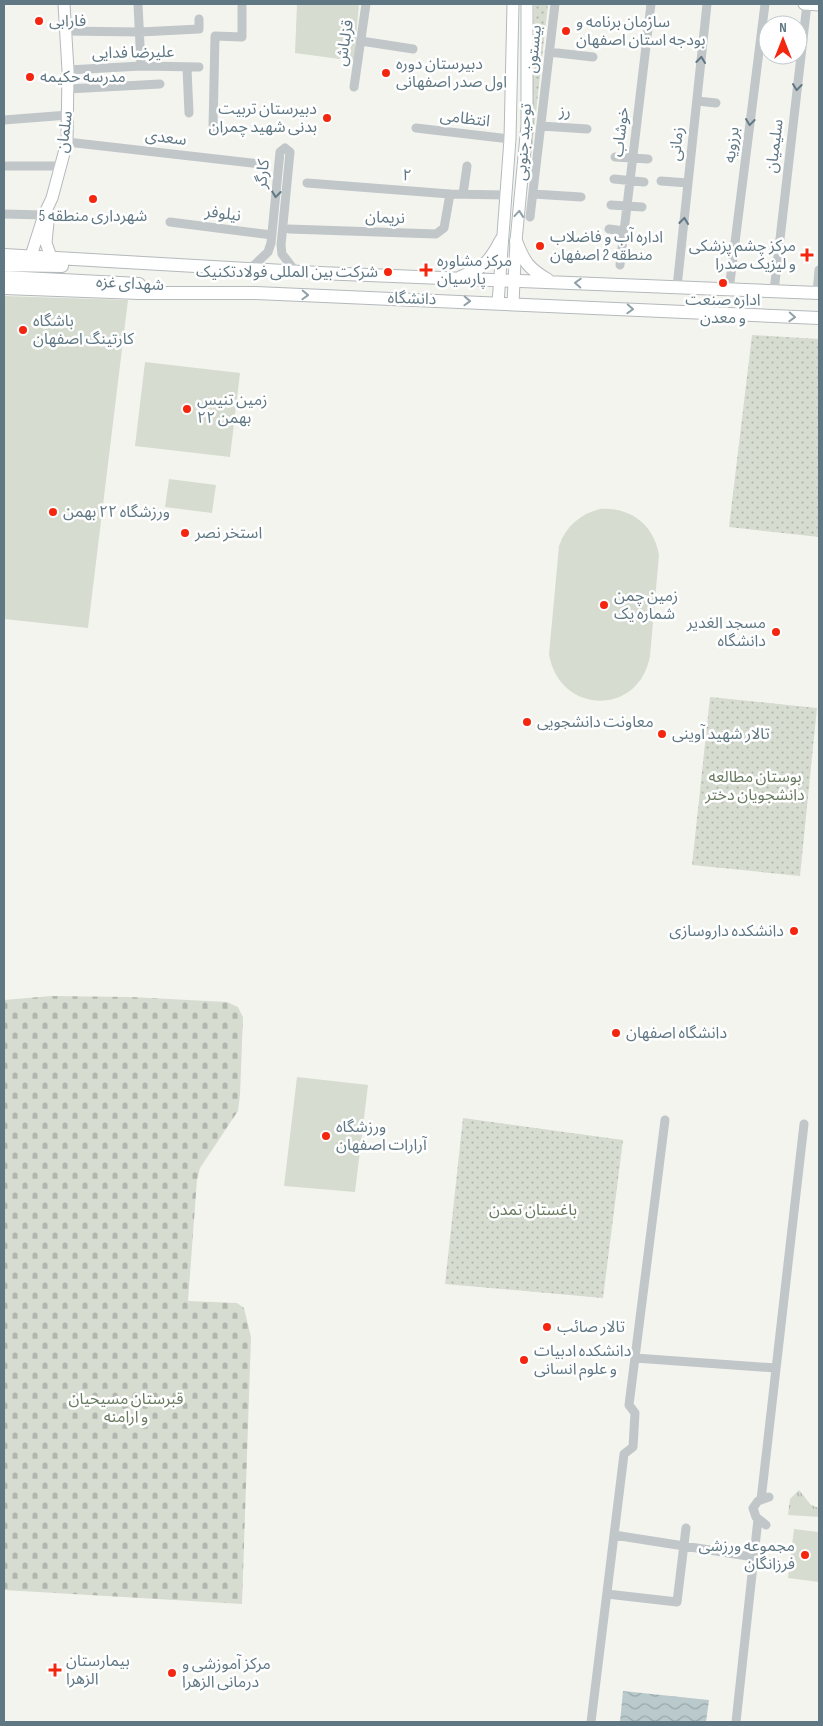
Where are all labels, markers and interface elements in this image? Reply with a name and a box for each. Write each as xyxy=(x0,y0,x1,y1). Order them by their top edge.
place label: فارابی xyxy=(49,12,86,31)
place label: سازمان برنامه و بودجه استان اصفهان xyxy=(576,13,706,50)
marker: فارابی xyxy=(33,15,45,27)
north arrow xyxy=(758,15,808,65)
street label: قزلباش xyxy=(332,18,358,68)
text: N xyxy=(779,19,787,36)
street label: بیستون xyxy=(522,24,546,74)
marker: سازمان برنامه و بودجه استان اصفهان xyxy=(560,25,572,37)
street label: علیرضا فدایی xyxy=(92,43,174,63)
place label: دبیرستان دوره اول صدر اصفهانی xyxy=(396,55,507,92)
one-way arrow xyxy=(696,55,707,63)
marker: دبیرستان دوره اول صدر اصفهانی xyxy=(380,67,392,79)
place label: مدرسه حکیمه xyxy=(40,68,126,87)
marker: مدرسه حکیمه xyxy=(24,71,36,83)
one-way arrow xyxy=(792,84,803,92)
place label: دبیرستان تربیت بدنی شهید چمران xyxy=(209,100,317,137)
street label: توحید جنوبی xyxy=(512,102,536,181)
street label: رز xyxy=(558,102,571,122)
street label: خوشاب xyxy=(609,106,633,158)
street label: انتظامی xyxy=(439,107,491,131)
street label: سلمان xyxy=(53,110,77,154)
marker: دبیرستان تربیت بدنی شهید چمران xyxy=(321,112,333,124)
one-way arrow xyxy=(745,118,756,126)
street label: سلیمیان xyxy=(762,118,788,174)
street label: سعدی xyxy=(144,126,188,150)
street label: زمانی xyxy=(666,126,688,162)
street label: برزویه xyxy=(720,126,744,164)
street label: کارگر xyxy=(252,158,274,191)
street label: ۲ xyxy=(402,166,412,186)
one-way arrow xyxy=(271,191,282,199)
marker: شهرداری منطقه 5 xyxy=(87,193,99,205)
street label: نیلوفر xyxy=(203,202,242,226)
place label: شهرداری منطقه 5 xyxy=(39,207,147,226)
street label: نریمان xyxy=(365,208,405,228)
one-way arrow xyxy=(513,210,524,218)
one-way arrow xyxy=(678,217,689,225)
place label: اداره آب و فاضلاب منطقه 2 اصفهان xyxy=(550,227,663,265)
place label: مرکز چشم پزشکی و لیزیک صدرا xyxy=(689,237,796,274)
marker: اداره آب و فاضلاب منطقه 2 اصفهان xyxy=(534,240,546,252)
marker: مرکز چشم پزشکی و لیزیک صدرا xyxy=(800,248,814,262)
place label: مرکز مشاوره پارسیان xyxy=(437,252,512,289)
place label: شرکت بین المللی فولادتکنیک xyxy=(196,263,378,282)
marker: مرکز مشاوره پارسیان xyxy=(419,263,433,277)
marker: شرکت بین المللی فولادتکنیک xyxy=(382,266,394,278)
street label: شهدای غزه xyxy=(96,273,164,295)
one-way arrow xyxy=(574,277,582,288)
marker: اداره صنعت و معدن xyxy=(717,277,729,289)
street label: دانشگاه xyxy=(387,289,437,309)
one-way arrow xyxy=(302,290,309,300)
place label: اداره صنعت و معدن xyxy=(685,291,761,328)
one-way arrow xyxy=(463,296,471,307)
one-way arrow xyxy=(626,303,634,314)
place label: باشگاه کارتینگ اصفهان xyxy=(33,312,134,349)
one-way arrow xyxy=(788,312,796,322)
marker: باشگاه کارتینگ اصفهان xyxy=(17,324,29,336)
place label: زمین تنیس ۲۲ بهمن xyxy=(197,391,267,428)
marker: زمین تنیس ۲۲ بهمن xyxy=(181,403,193,415)
place label: ورزشگاه ۲۲ بهمن xyxy=(63,503,170,522)
marker: ورزشگاه ۲۲ بهمن xyxy=(47,506,59,518)
place label: استخر نصر xyxy=(194,524,262,543)
marker: استخر نصر xyxy=(179,527,191,539)
place label: زمین چمن شماره یک xyxy=(614,587,678,624)
marker: زمین چمن شماره یک xyxy=(598,599,610,611)
place label: مسجد الغدیر دانشگاه xyxy=(686,614,766,651)
marker: مسجد الغدیر دانشگاه xyxy=(770,626,782,638)
place label: معاونت دانشجویی xyxy=(537,713,654,732)
marker: معاونت دانشجویی xyxy=(521,716,533,728)
place label: تالار شهید آوینی xyxy=(672,724,770,744)
marker: تالار شهید آوینی xyxy=(656,728,668,740)
park label: بوستان مطالعه دانشجویان دختر xyxy=(704,768,805,805)
place label: دانشکده داروسازی xyxy=(669,922,784,941)
marker: دانشکده داروسازی xyxy=(788,925,800,937)
place label: دانشگاه اصفهان xyxy=(626,1024,727,1043)
marker: دانشگاه اصفهان xyxy=(610,1027,622,1039)
place label: ورزشگاه آرارات اصفهان xyxy=(336,1118,428,1155)
marker: ورزشگاه آرارات اصفهان xyxy=(320,1130,332,1142)
park label: باغستان تمدن xyxy=(489,1201,577,1220)
place label: تالار صائب xyxy=(557,1318,625,1337)
marker: تالار صائب xyxy=(541,1321,553,1333)
place label: دانشکده ادبیات و علوم انسانی xyxy=(534,1342,631,1381)
marker: دانشکده ادبیات و علوم انسانی xyxy=(518,1354,530,1366)
park label: قبرستان مسیحیان و ارامنه xyxy=(69,1390,183,1427)
place label: مجموعه ورزشی فرزانگان xyxy=(699,1537,795,1574)
marker: مجموعه ورزشی فرزانگان xyxy=(799,1549,811,1561)
place label: بیمارستان الزهرا xyxy=(66,1652,130,1689)
place label: مرکز آموزشی و درمانی الزهرا xyxy=(182,1654,271,1692)
marker: بیمارستان الزهرا xyxy=(48,1663,62,1677)
marker: مرکز آموزشی و درمانی الزهرا xyxy=(166,1667,178,1679)

